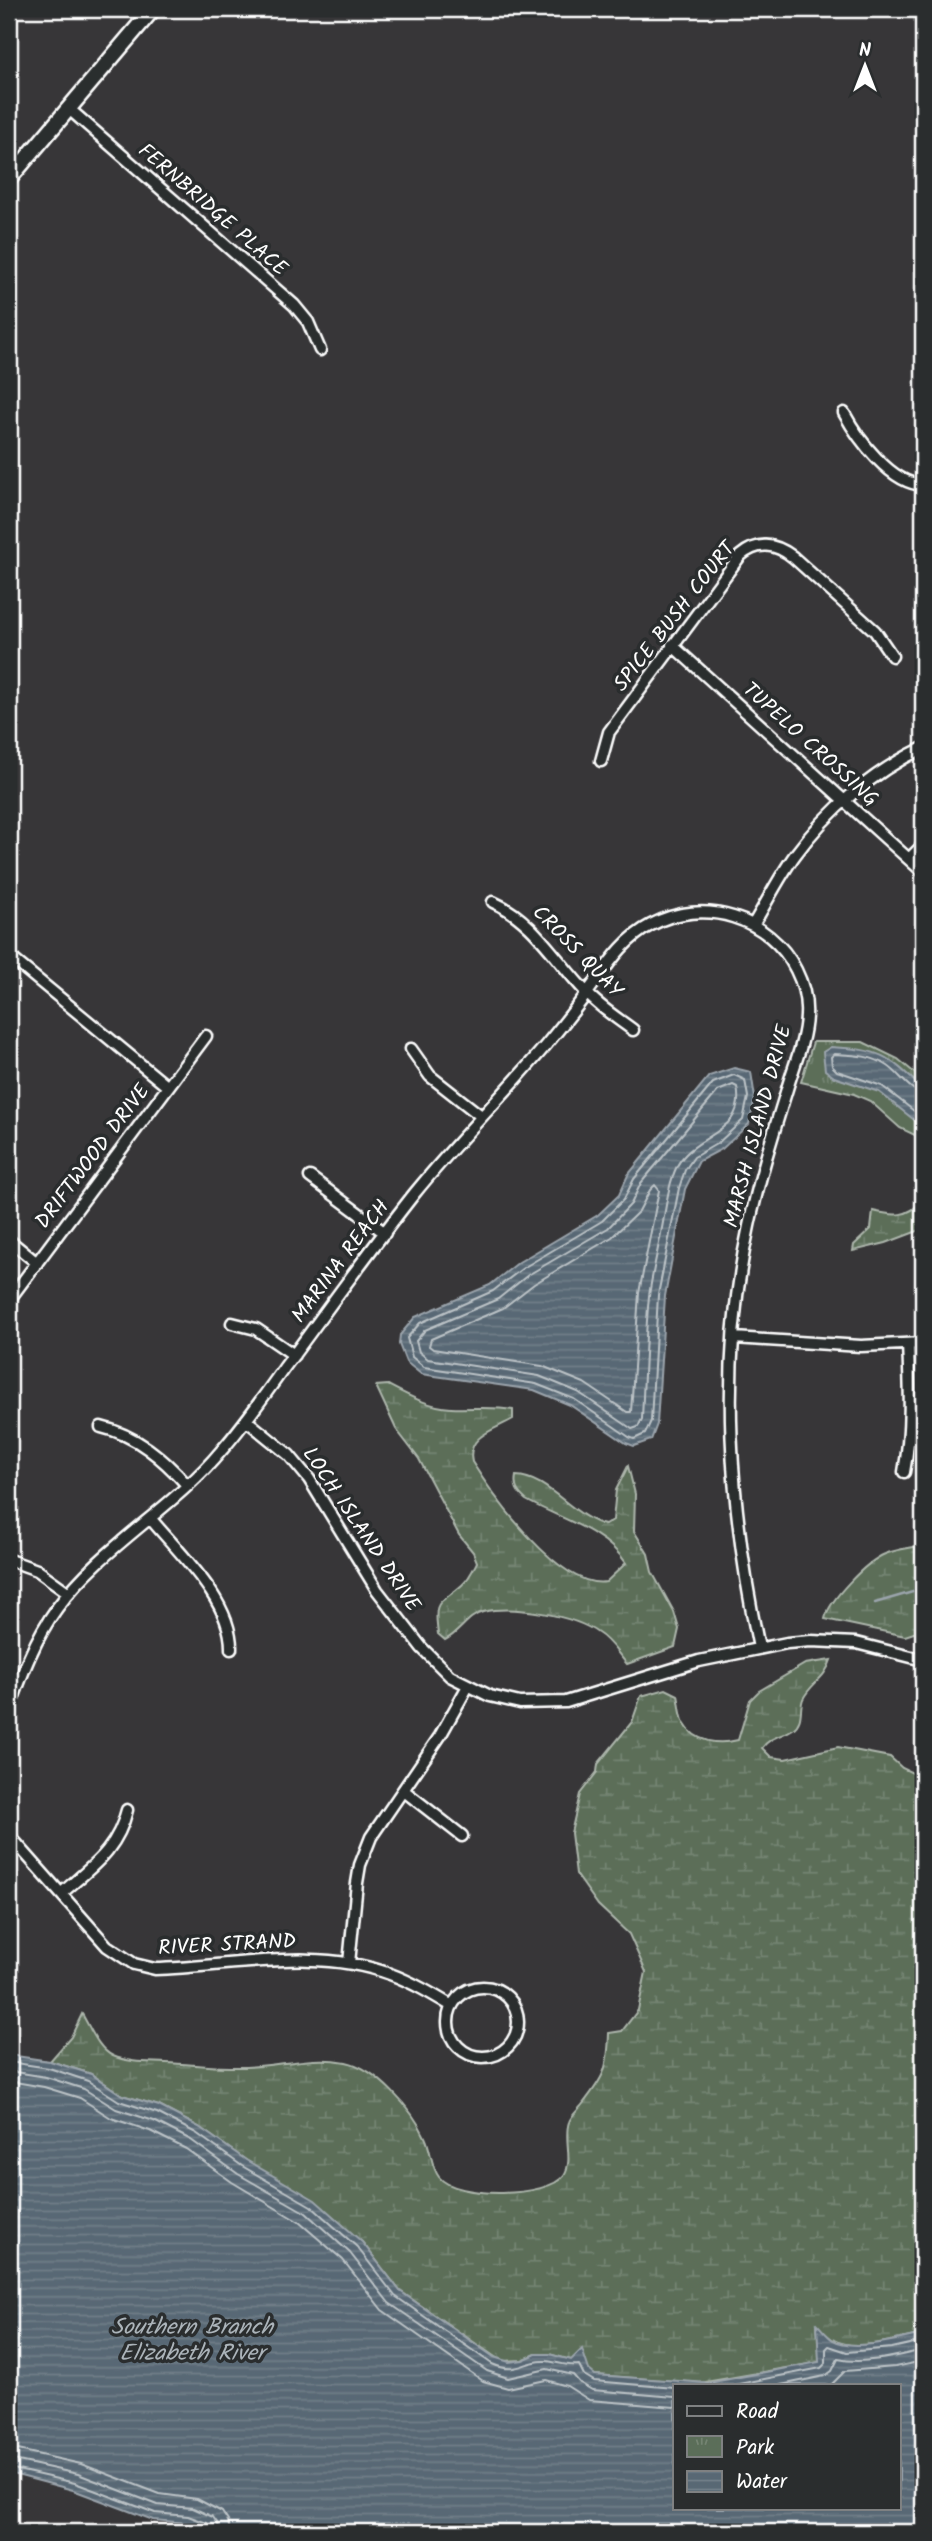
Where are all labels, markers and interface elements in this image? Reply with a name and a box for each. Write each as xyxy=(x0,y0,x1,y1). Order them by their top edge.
north arrow xyxy=(830,32,900,102)
text: N xyxy=(859,36,871,66)
street label: FERNBRIDGE PLACE xyxy=(130,136,295,285)
street label: SPICE BUSH COURT xyxy=(606,533,746,699)
street label: TUPELO CROSSING xyxy=(734,675,886,816)
street label: CROSS QUAY xyxy=(524,898,631,1007)
street label: MARSH ISLAND DRIVE xyxy=(715,1020,802,1232)
street label: DRIFTWOOD DRIVE xyxy=(28,1077,159,1236)
street label: MARINA REACH xyxy=(284,1193,399,1331)
street label: LOCH ISLAND DRIVE xyxy=(293,1440,429,1620)
street label: RIVER STRAND xyxy=(157,1925,297,1966)
water label: Southern Branch Elizabeth River xyxy=(111,2310,275,2372)
legend xyxy=(673,2384,900,2510)
text: Road xyxy=(736,2396,779,2429)
text: Park xyxy=(736,2432,774,2465)
text: Water xyxy=(736,2466,788,2499)

